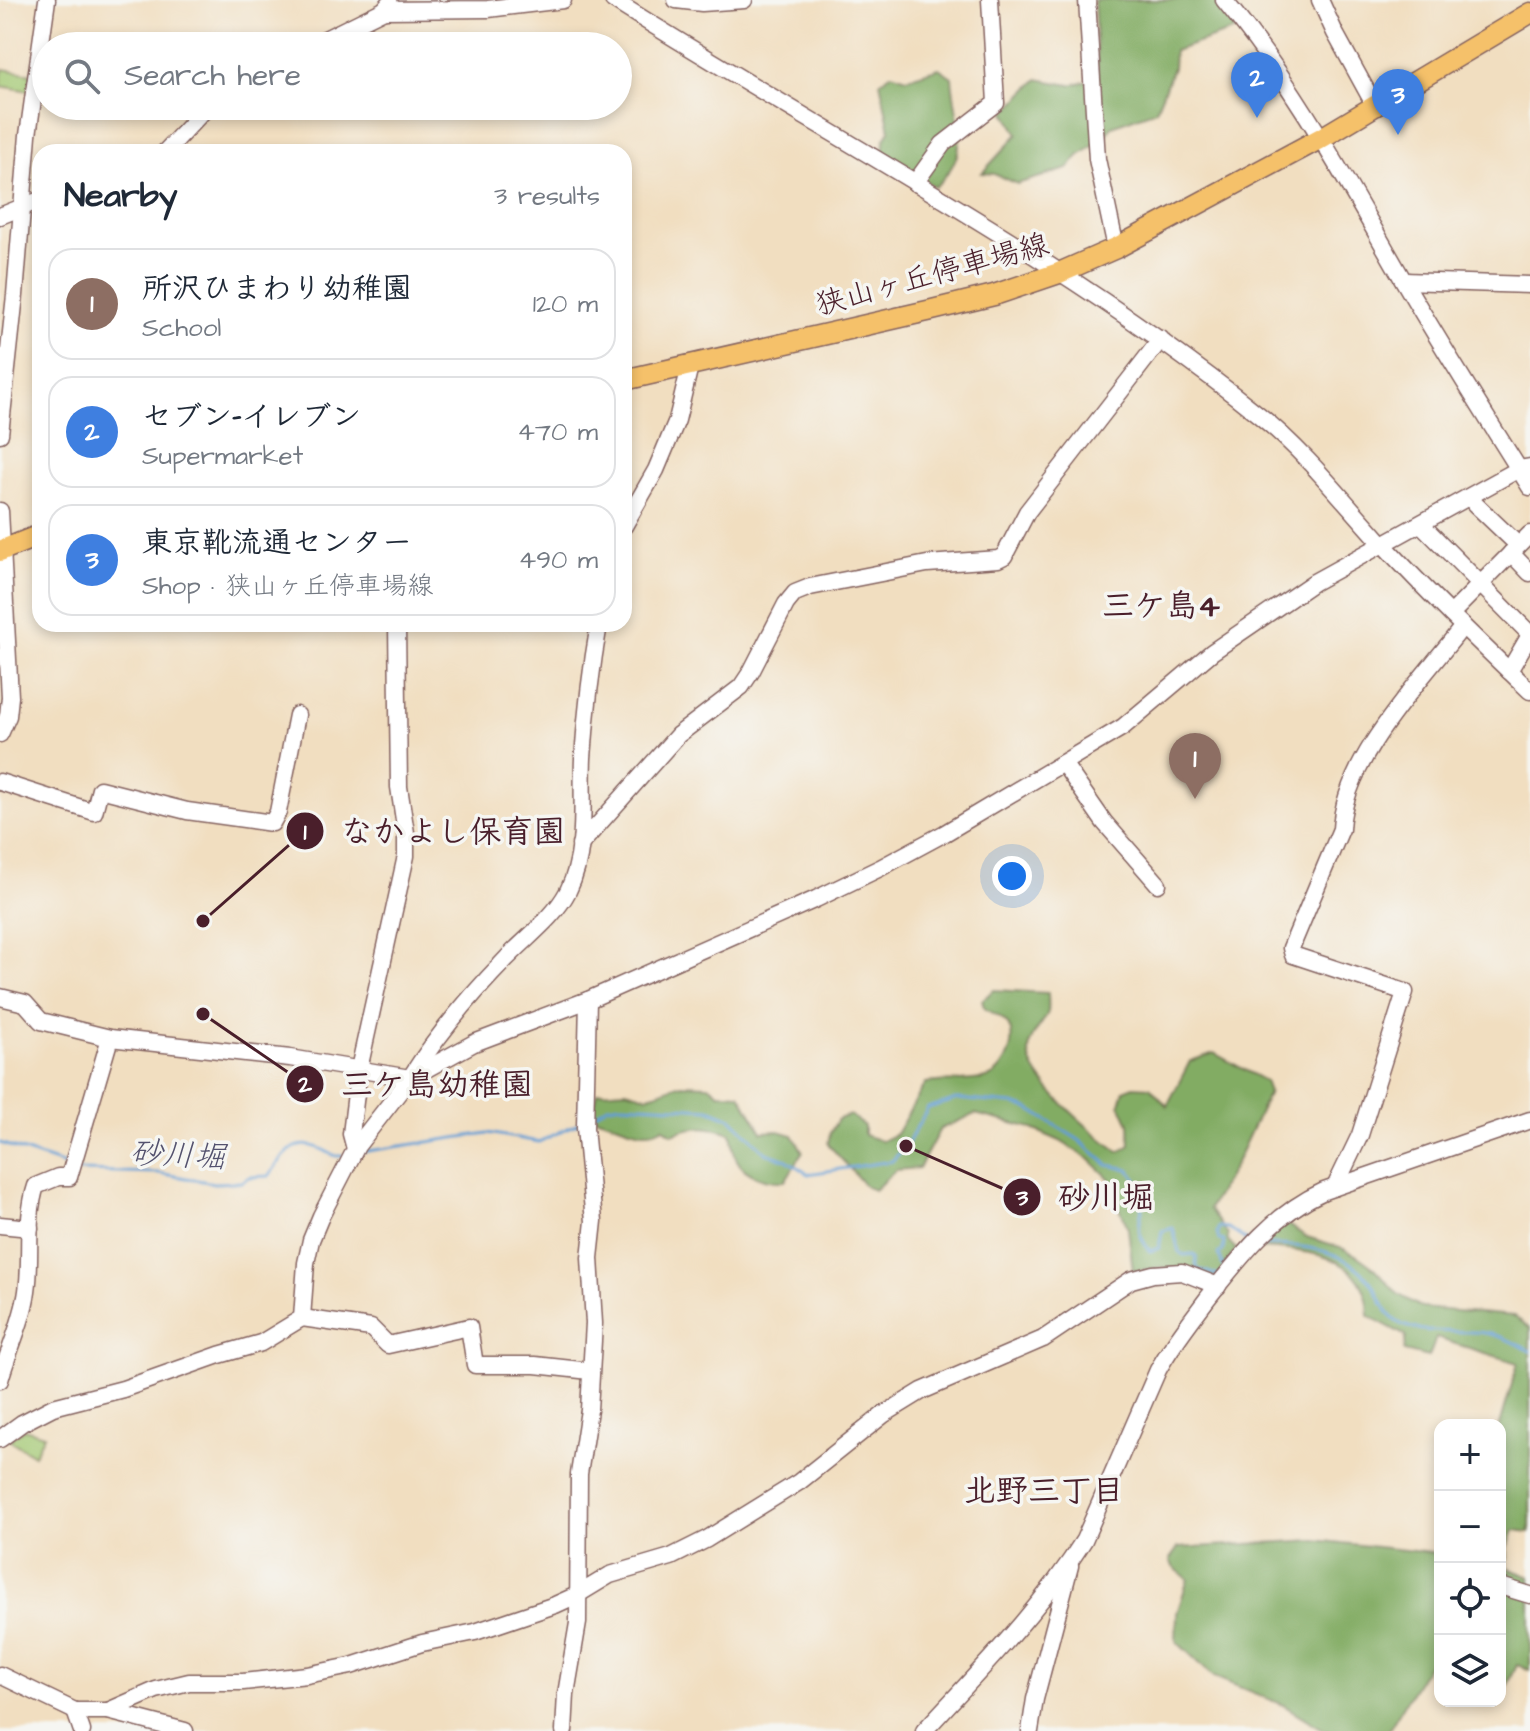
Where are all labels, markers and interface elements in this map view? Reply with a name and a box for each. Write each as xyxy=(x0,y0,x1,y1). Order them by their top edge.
search box xyxy=(32,32,632,120)
pin: 2 xyxy=(1231,52,1283,118)
icon: search xyxy=(60,54,104,98)
text: Search here xyxy=(124,55,301,97)
pin: 3 xyxy=(1372,69,1424,135)
text: Nearby xyxy=(64,172,178,220)
text: 3 results xyxy=(494,178,600,214)
street label: 狭山ヶ丘停車場線 xyxy=(811,224,1054,326)
text: 所沢ひまわり幼稚園 xyxy=(142,268,412,310)
text: 1 xyxy=(90,286,94,322)
text: 120 m xyxy=(533,286,598,322)
text: School xyxy=(142,310,221,346)
text: セブン-イレブン xyxy=(142,396,361,438)
text: 2 xyxy=(85,414,99,450)
text: 470 m xyxy=(517,414,598,450)
text: Supermarket xyxy=(142,438,303,474)
text: 東京靴流通センター xyxy=(142,522,412,564)
text: 3 xyxy=(85,542,99,578)
text: 490 m xyxy=(518,542,598,578)
text: Shop · 狭山ヶ丘停車場線 xyxy=(142,568,433,604)
district label: 三ケ島4 xyxy=(1102,584,1220,629)
pin: 1 xyxy=(1169,733,1221,799)
callout: なかよし保育園 xyxy=(285,803,581,859)
text: なかよし保育園 xyxy=(341,810,565,855)
text: 1 xyxy=(303,816,307,850)
your location xyxy=(992,856,1032,896)
callout: 三ケ島幼稚園 xyxy=(285,1056,549,1112)
text: 三ケ島幼稚園 xyxy=(341,1063,533,1108)
text: 2 xyxy=(297,1068,312,1102)
water label: 砂川堀 xyxy=(129,1131,229,1181)
callout: 砂川堀 xyxy=(1002,1169,1170,1225)
text: 砂川堀 xyxy=(1058,1176,1154,1221)
text: 3 xyxy=(1015,1181,1029,1215)
map controls xyxy=(1434,1419,1506,1707)
button: + xyxy=(1434,1419,1506,1491)
district label: 北野三丁目 xyxy=(964,1469,1124,1514)
button: − xyxy=(1434,1491,1506,1563)
button: locate xyxy=(1434,1563,1506,1635)
button: layers xyxy=(1434,1635,1506,1707)

